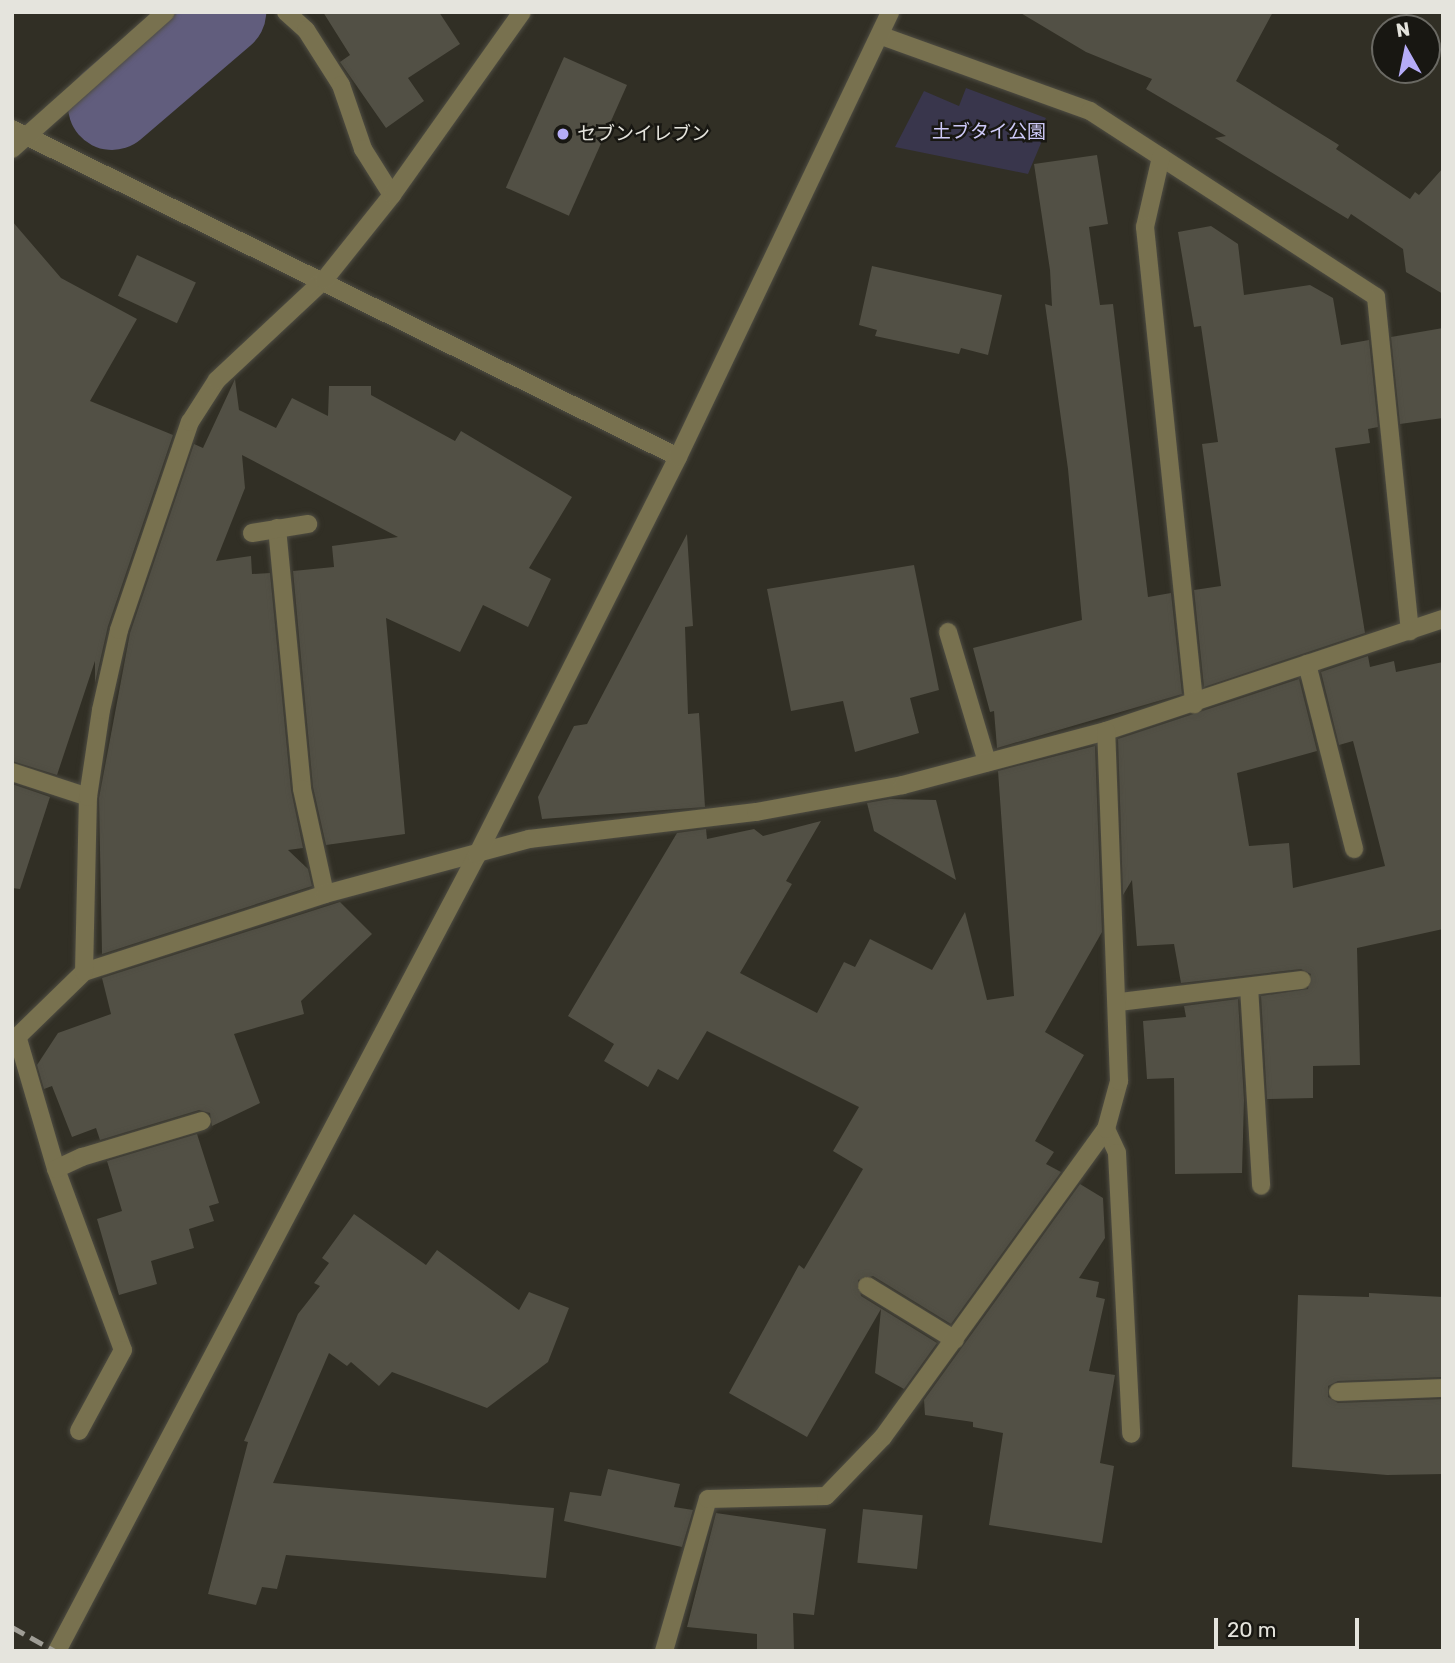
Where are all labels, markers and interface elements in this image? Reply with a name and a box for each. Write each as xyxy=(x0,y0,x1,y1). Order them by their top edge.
north arrow xyxy=(1371,14,1441,84)
text: N xyxy=(1394,17,1411,42)
park label: 土ブタイ公園 xyxy=(932,121,1046,143)
place label: セブンイレブン xyxy=(577,123,710,145)
marker: セブンイレブン xyxy=(555,126,571,142)
scale bar xyxy=(1217,1604,1362,1648)
text: 20 m xyxy=(1227,1617,1276,1642)

